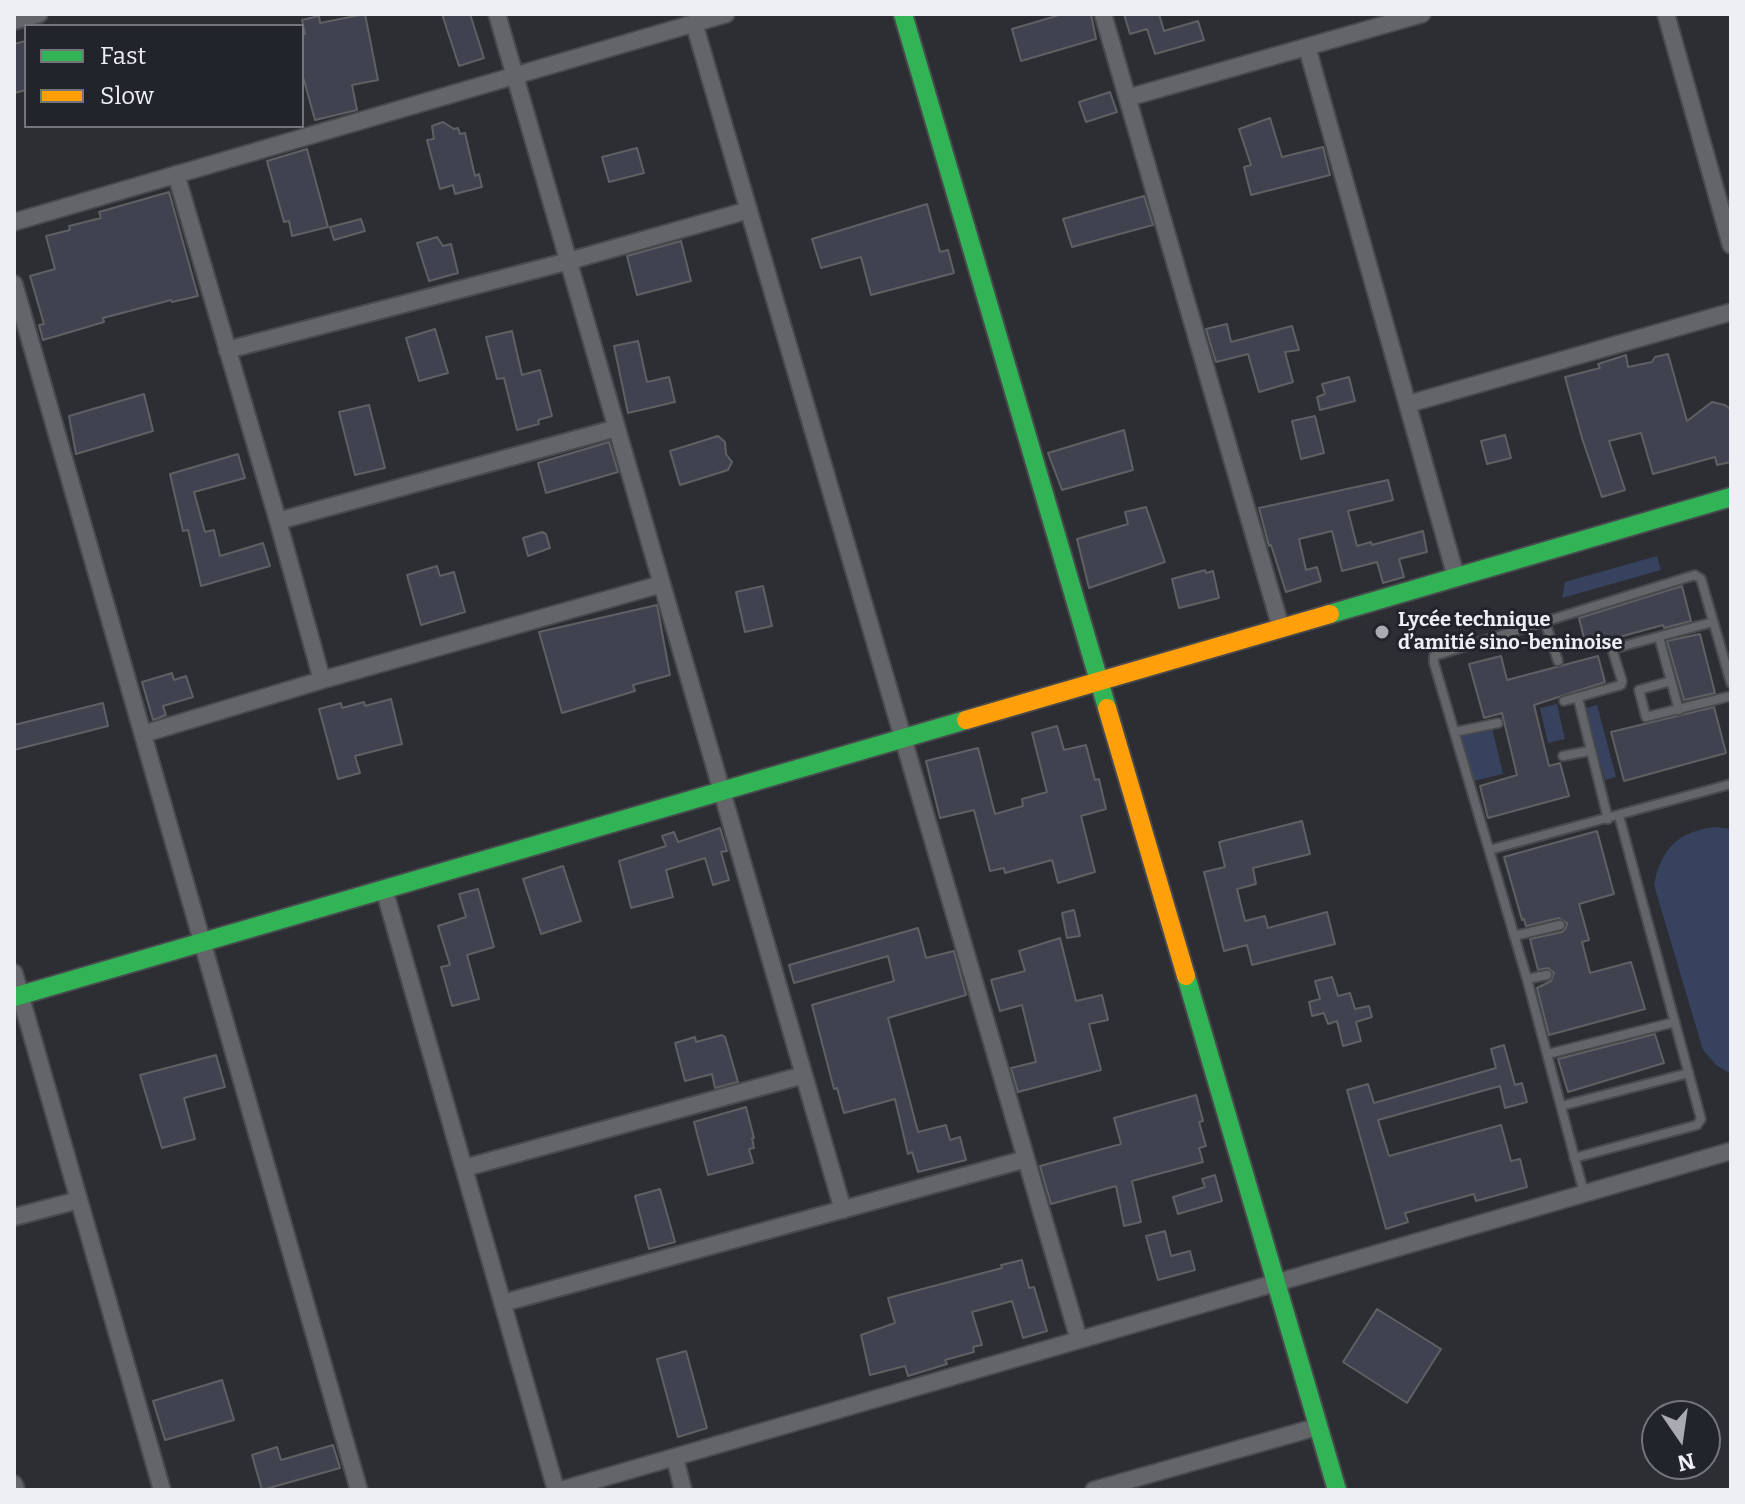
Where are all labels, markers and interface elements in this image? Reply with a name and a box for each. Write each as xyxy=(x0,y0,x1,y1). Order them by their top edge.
legend xyxy=(24,24,304,128)
text: Fast xyxy=(100,42,146,70)
text: Slow xyxy=(100,82,154,110)
place label: Lycée technique d’amitié sino-beninoise xyxy=(1398,608,1622,655)
marker: Lycée technique d’amitié sino-beninoise xyxy=(1373,623,1391,641)
north arrow xyxy=(1641,1400,1721,1480)
text: N xyxy=(1675,1447,1697,1477)

